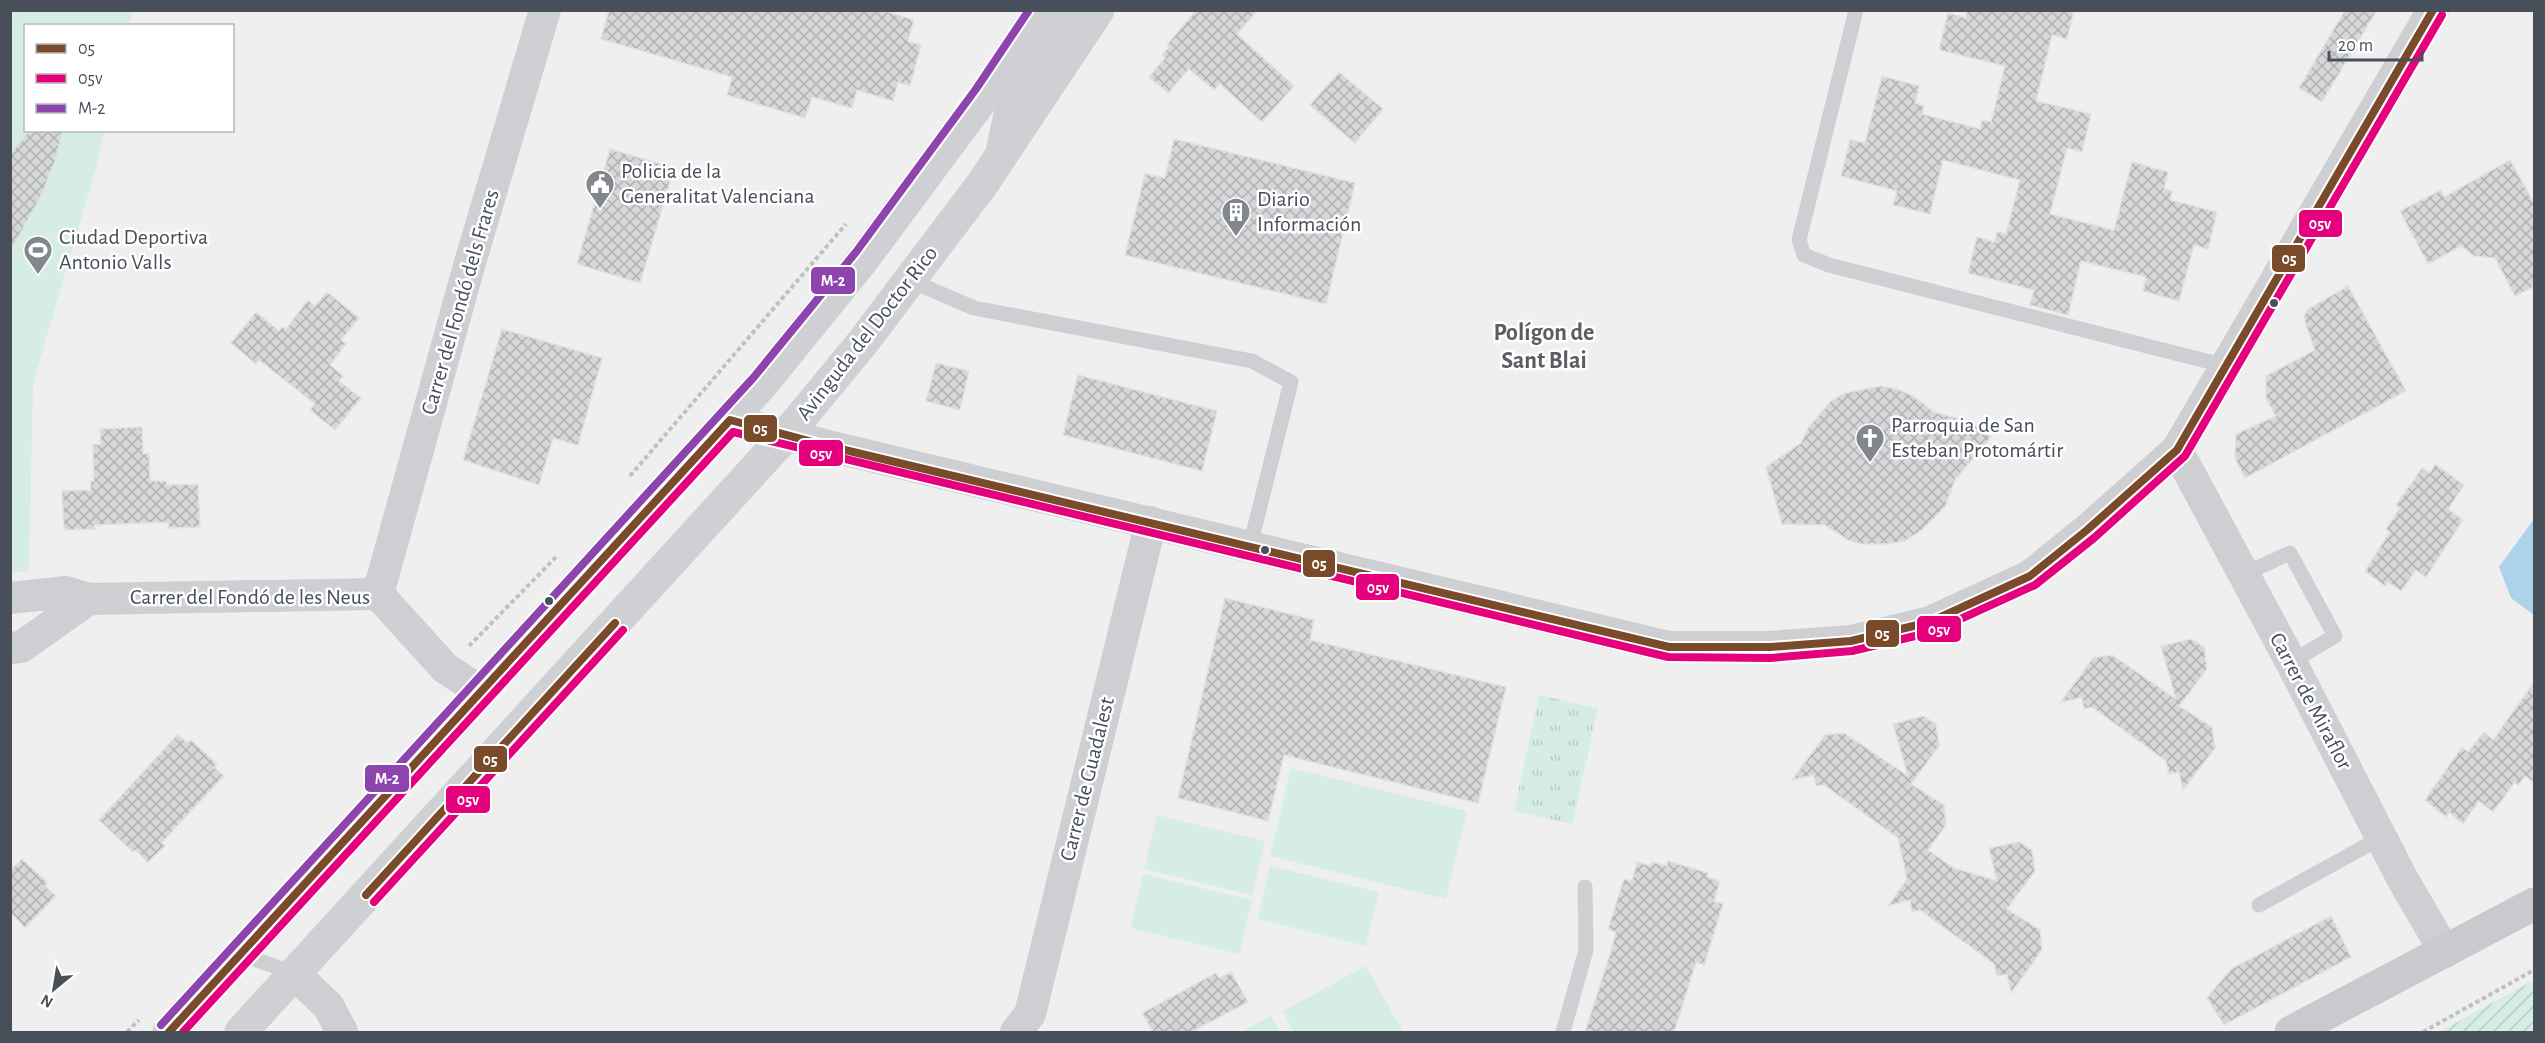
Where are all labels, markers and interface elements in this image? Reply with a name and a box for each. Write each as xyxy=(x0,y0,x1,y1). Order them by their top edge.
legend xyxy=(24,24,234,132)
scale bar xyxy=(2329,24,2422,62)
text: 20 m xyxy=(2338,37,2373,55)
text: 05 xyxy=(78,40,95,58)
text: 05v xyxy=(78,70,103,88)
text: M-2 xyxy=(78,100,105,118)
place label: Policia de la Generalitat Valenciana xyxy=(621,160,815,207)
public building icon: Policia de la Generalitat Valenciana xyxy=(584,168,616,210)
street label: Carrer del Fondó dels Frares xyxy=(417,187,503,417)
place label: Diario Información xyxy=(1257,188,1361,235)
building icon: Diario Información xyxy=(1220,196,1252,238)
line badge: 05v xyxy=(2298,209,2343,238)
text: 05v xyxy=(2309,216,2332,232)
place label: Ciudad Deportiva Antonio Valls xyxy=(59,226,208,273)
sports icon: Ciudad Deportiva Antonio Valls xyxy=(22,234,54,276)
street label: Avinguda del Doctor Rico xyxy=(792,242,942,424)
line badge: 05 xyxy=(2271,244,2306,273)
text: 05 xyxy=(2281,251,2297,267)
line badge: M-2 xyxy=(810,266,856,295)
text: M-2 xyxy=(821,273,846,289)
unlabelled marker xyxy=(2268,297,2280,309)
district label: Polígon de Sant Blai xyxy=(1494,321,1594,373)
line badge: 05 xyxy=(743,414,778,443)
place label: Parroquia de San Esteban Protomártir xyxy=(1891,414,2063,461)
text: 05 xyxy=(752,421,768,437)
church icon: Parroquia de San Esteban Protomártir xyxy=(1854,422,1886,464)
line badge: 05v xyxy=(798,439,844,467)
text: 05v xyxy=(810,446,833,462)
unlabelled marker xyxy=(1259,544,1271,556)
line badge: 05 xyxy=(1302,549,1336,578)
text: 05 xyxy=(1311,556,1327,572)
line badge: 05v xyxy=(1355,573,1400,601)
text: 05v xyxy=(1367,580,1390,596)
street label: Carrer del Fondó de les Neus xyxy=(130,586,370,608)
unlabelled marker xyxy=(543,595,555,607)
line badge: 05v xyxy=(1916,615,1962,643)
line badge: 05 xyxy=(1865,619,1900,648)
text: 05v xyxy=(1928,622,1951,638)
text: 05 xyxy=(1874,626,1890,642)
street label: Carrer de Miraflor xyxy=(2266,629,2356,773)
street label: Carrer de Guadalest xyxy=(1056,695,1118,863)
line badge: 05 xyxy=(473,745,508,773)
text: 05 xyxy=(482,752,498,768)
line badge: M-2 xyxy=(364,764,410,793)
text: M-2 xyxy=(375,771,400,787)
line badge: 05v xyxy=(445,785,491,814)
text: 05v xyxy=(457,792,480,808)
north arrow xyxy=(24,959,84,1019)
text: N xyxy=(38,991,56,1011)

